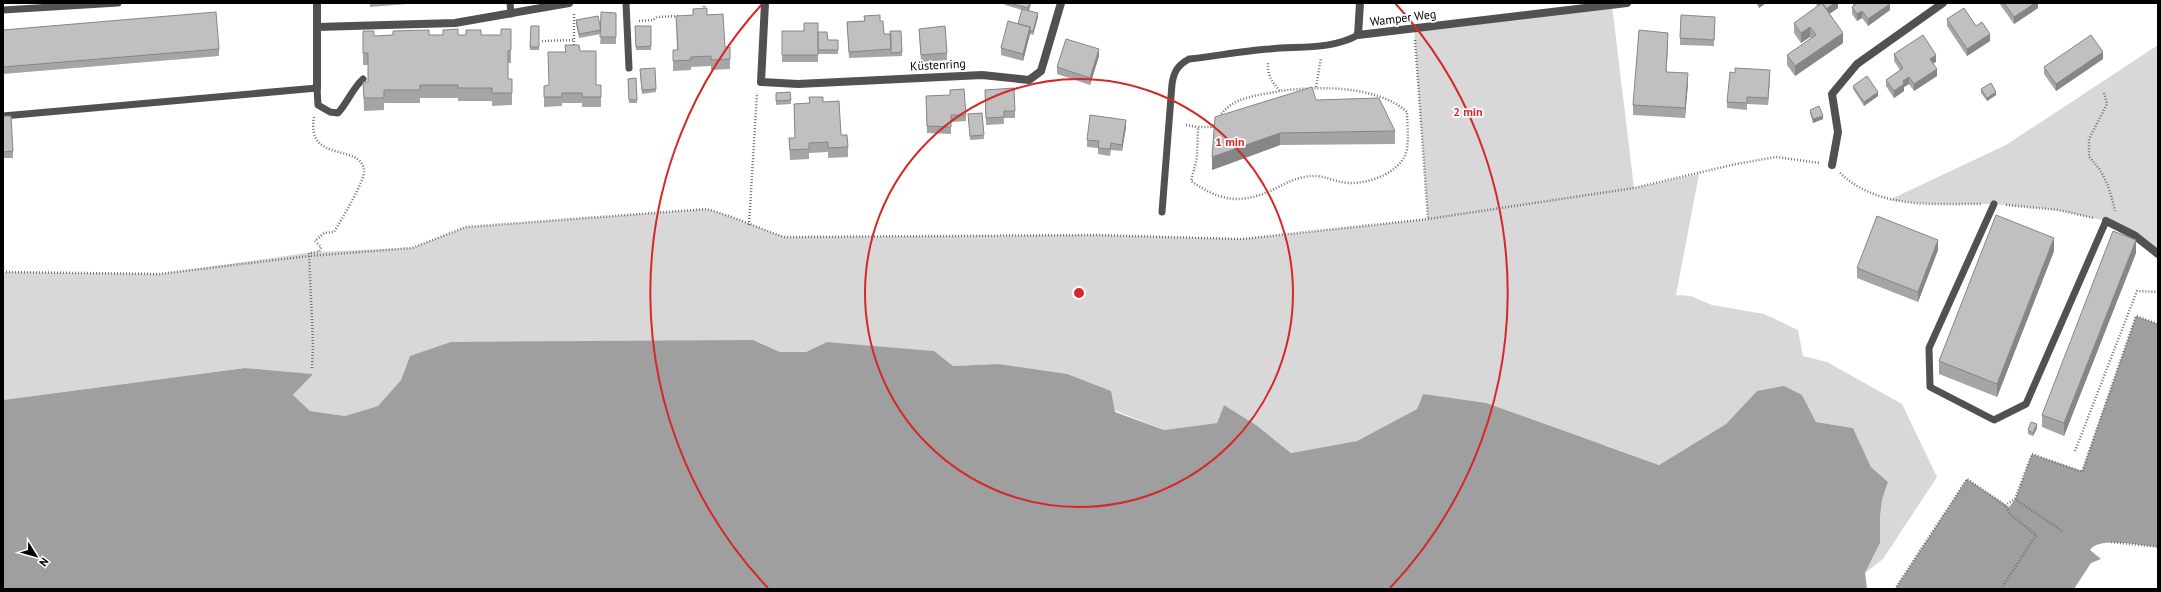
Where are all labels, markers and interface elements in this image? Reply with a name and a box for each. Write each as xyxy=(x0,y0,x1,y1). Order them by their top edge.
street label: Wamper Weg xyxy=(1369,6,1437,29)
street label: Küstenring xyxy=(910,56,966,73)
text: 2 min xyxy=(1453,104,1483,119)
text: 1 min xyxy=(1215,134,1245,149)
centre of rings xyxy=(1072,286,1086,300)
north arrow xyxy=(16,536,56,576)
text: N xyxy=(36,555,52,569)

